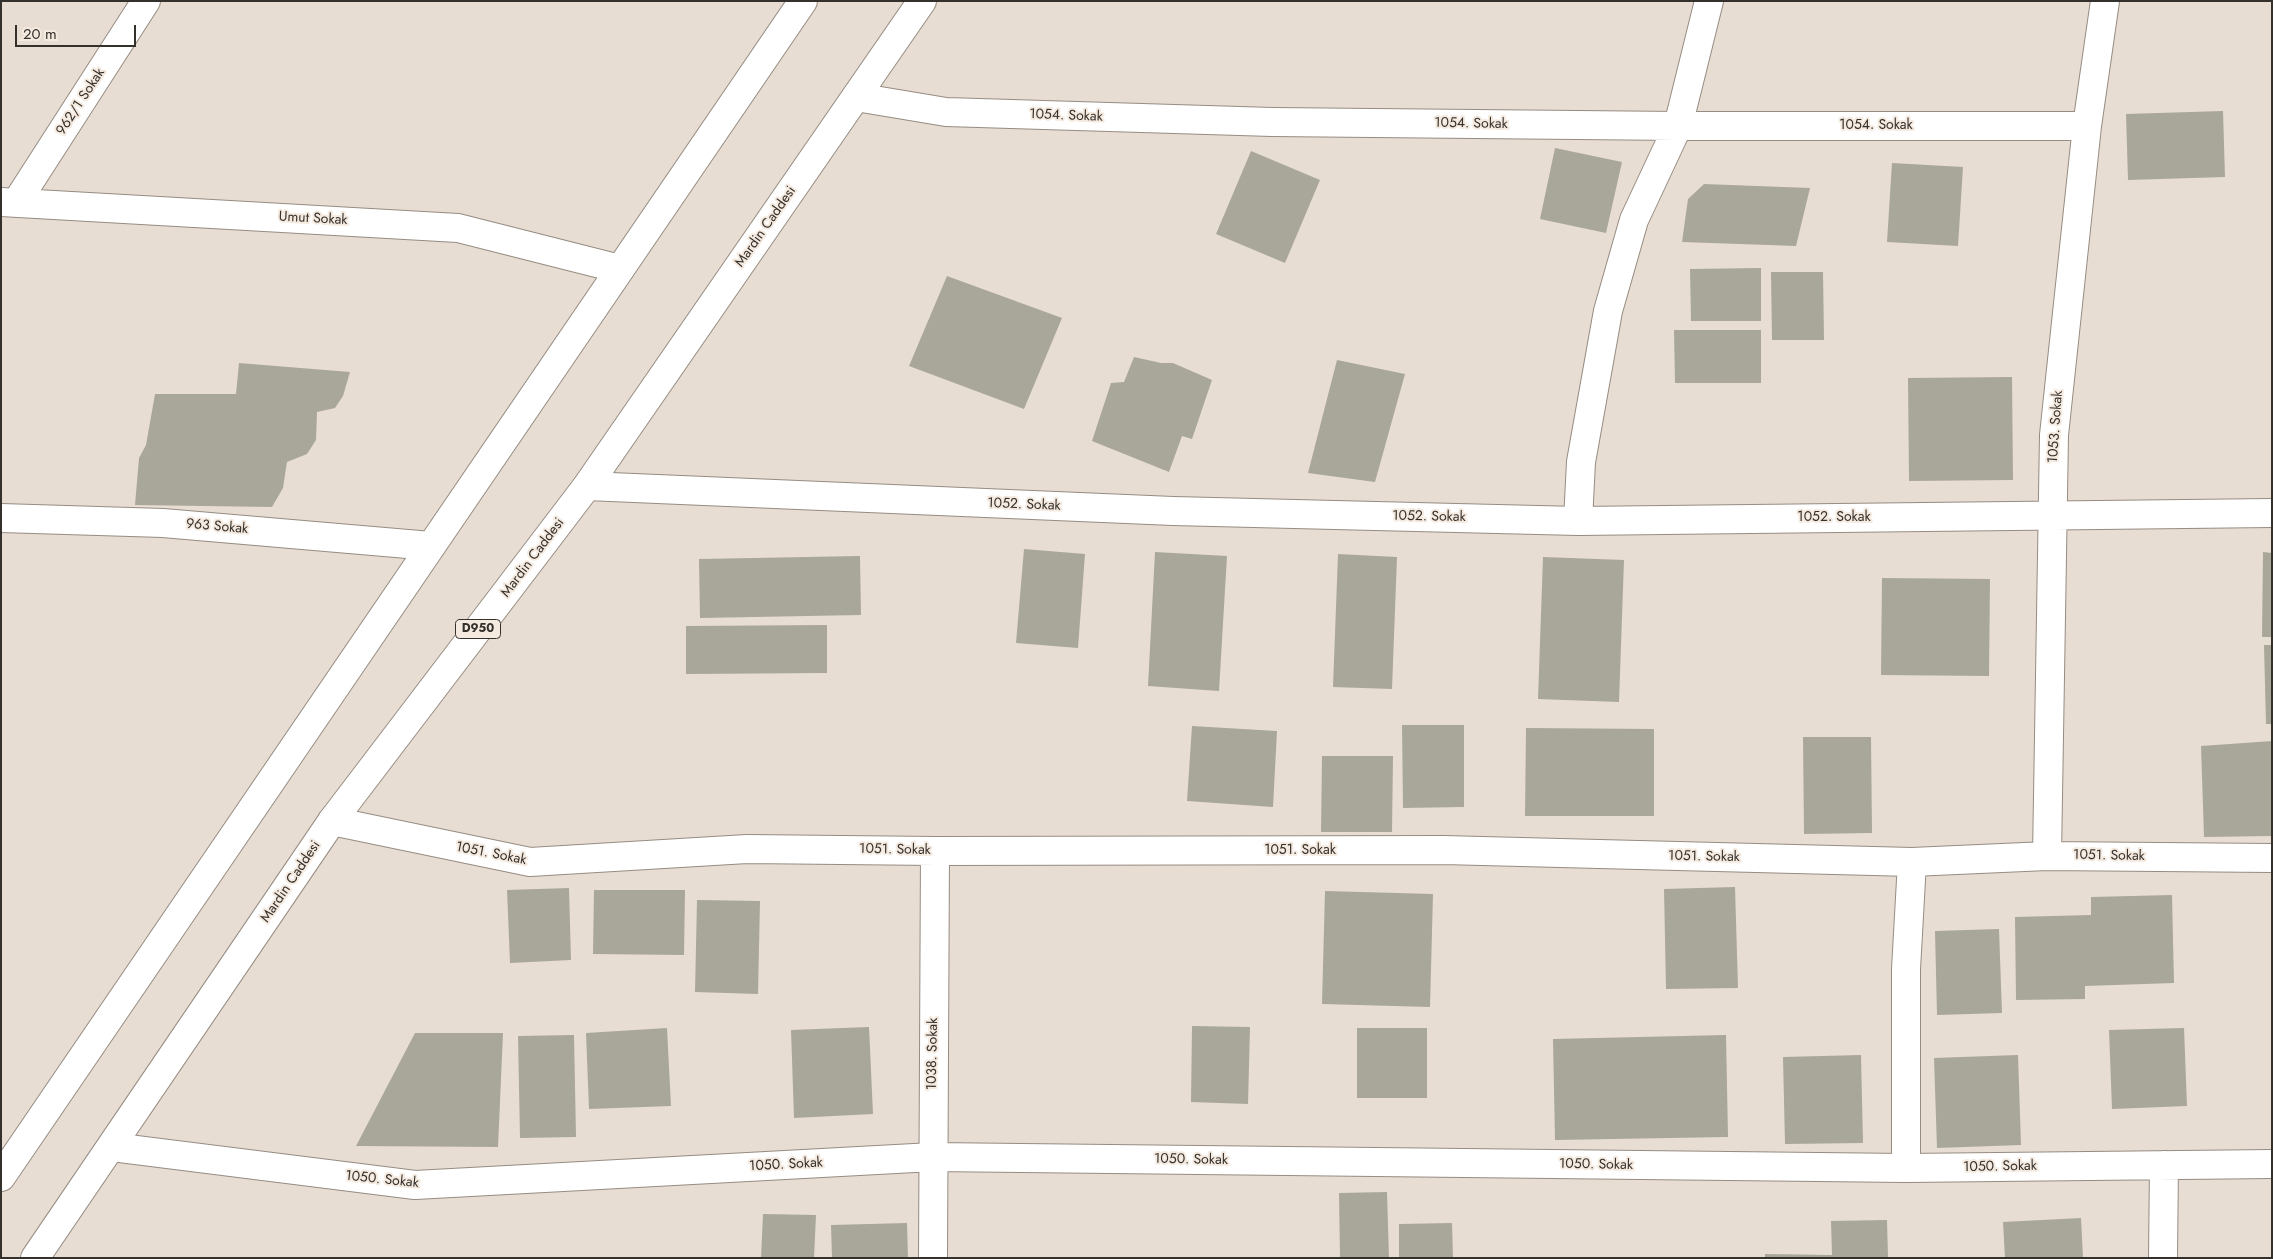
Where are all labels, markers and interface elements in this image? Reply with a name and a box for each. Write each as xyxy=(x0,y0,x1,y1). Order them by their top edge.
scale bar xyxy=(18,15,139,47)
text: 20 m xyxy=(23,23,57,45)
street label: 962/1 Sokak xyxy=(53,65,109,139)
street label: 1054. Sokak xyxy=(1029,106,1103,126)
street label: 1054. Sokak xyxy=(1434,115,1508,133)
street label: 1054. Sokak xyxy=(1839,118,1913,134)
street label: Mardin Caddesi xyxy=(732,183,800,271)
street label: Umut Sokak xyxy=(278,209,348,229)
street label: 1053. Sokak xyxy=(2045,390,2067,464)
street label: 1052. Sokak xyxy=(987,495,1061,515)
street label: 1052. Sokak xyxy=(1392,508,1466,526)
street label: 1052. Sokak xyxy=(1797,510,1871,526)
street label: Mardin Caddesi xyxy=(498,515,568,601)
street label: 963 Sokak xyxy=(185,516,249,538)
road number: D950 xyxy=(456,620,500,638)
street label: Mardin Caddesi xyxy=(258,838,324,926)
street label: 1051. Sokak xyxy=(454,839,528,869)
street label: 1051. Sokak xyxy=(859,841,931,859)
street label: 1051. Sokak xyxy=(1264,843,1336,859)
street label: 1051. Sokak xyxy=(2073,847,2145,865)
street label: 1051. Sokak xyxy=(1668,848,1740,866)
street label: 1038. Sokak xyxy=(924,1018,942,1090)
street label: 1050. Sokak xyxy=(1154,1151,1228,1169)
street label: 1050. Sokak xyxy=(749,1155,823,1175)
street label: 1050. Sokak xyxy=(1559,1156,1633,1174)
street label: 1050. Sokak xyxy=(1963,1158,2037,1176)
street label: 1050. Sokak xyxy=(344,1168,420,1192)

